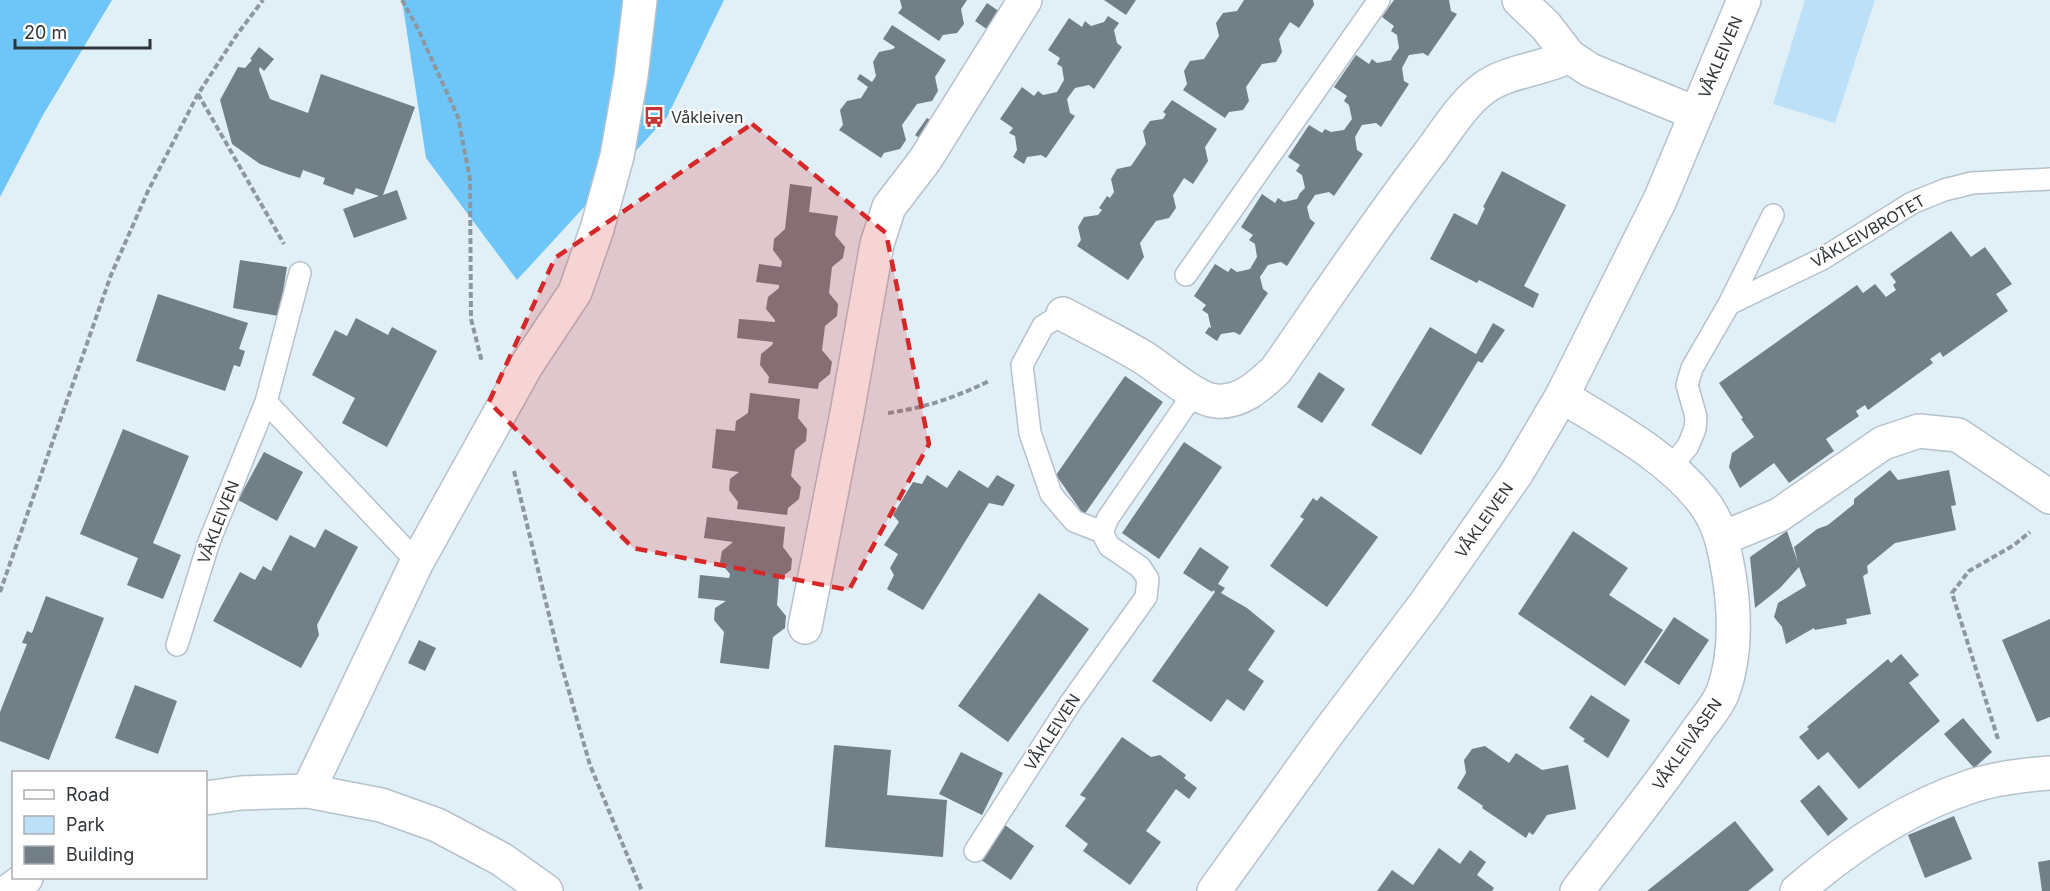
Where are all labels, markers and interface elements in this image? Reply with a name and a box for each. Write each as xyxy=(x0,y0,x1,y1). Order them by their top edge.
scale bar xyxy=(15,12,150,50)
street label: VÅKLEIVEN xyxy=(1694,13,1746,101)
text: 20 m xyxy=(24,22,67,43)
bus stop icon: Våkleiven xyxy=(642,105,666,129)
place label: Våkleiven xyxy=(671,107,744,127)
street label: VÅKLEIVBROTET xyxy=(1807,190,1929,272)
street label: VÅKLEIVEN xyxy=(193,478,243,566)
street label: VÅKLEIVEN xyxy=(1451,478,1517,562)
street label: VÅKLEIVEN xyxy=(1020,690,1084,774)
street label: VÅKLEIVÅSEN xyxy=(1648,694,1726,794)
legend xyxy=(12,771,207,879)
text: Road xyxy=(66,784,109,805)
text: Park xyxy=(66,814,105,835)
text: Building xyxy=(66,844,134,865)

